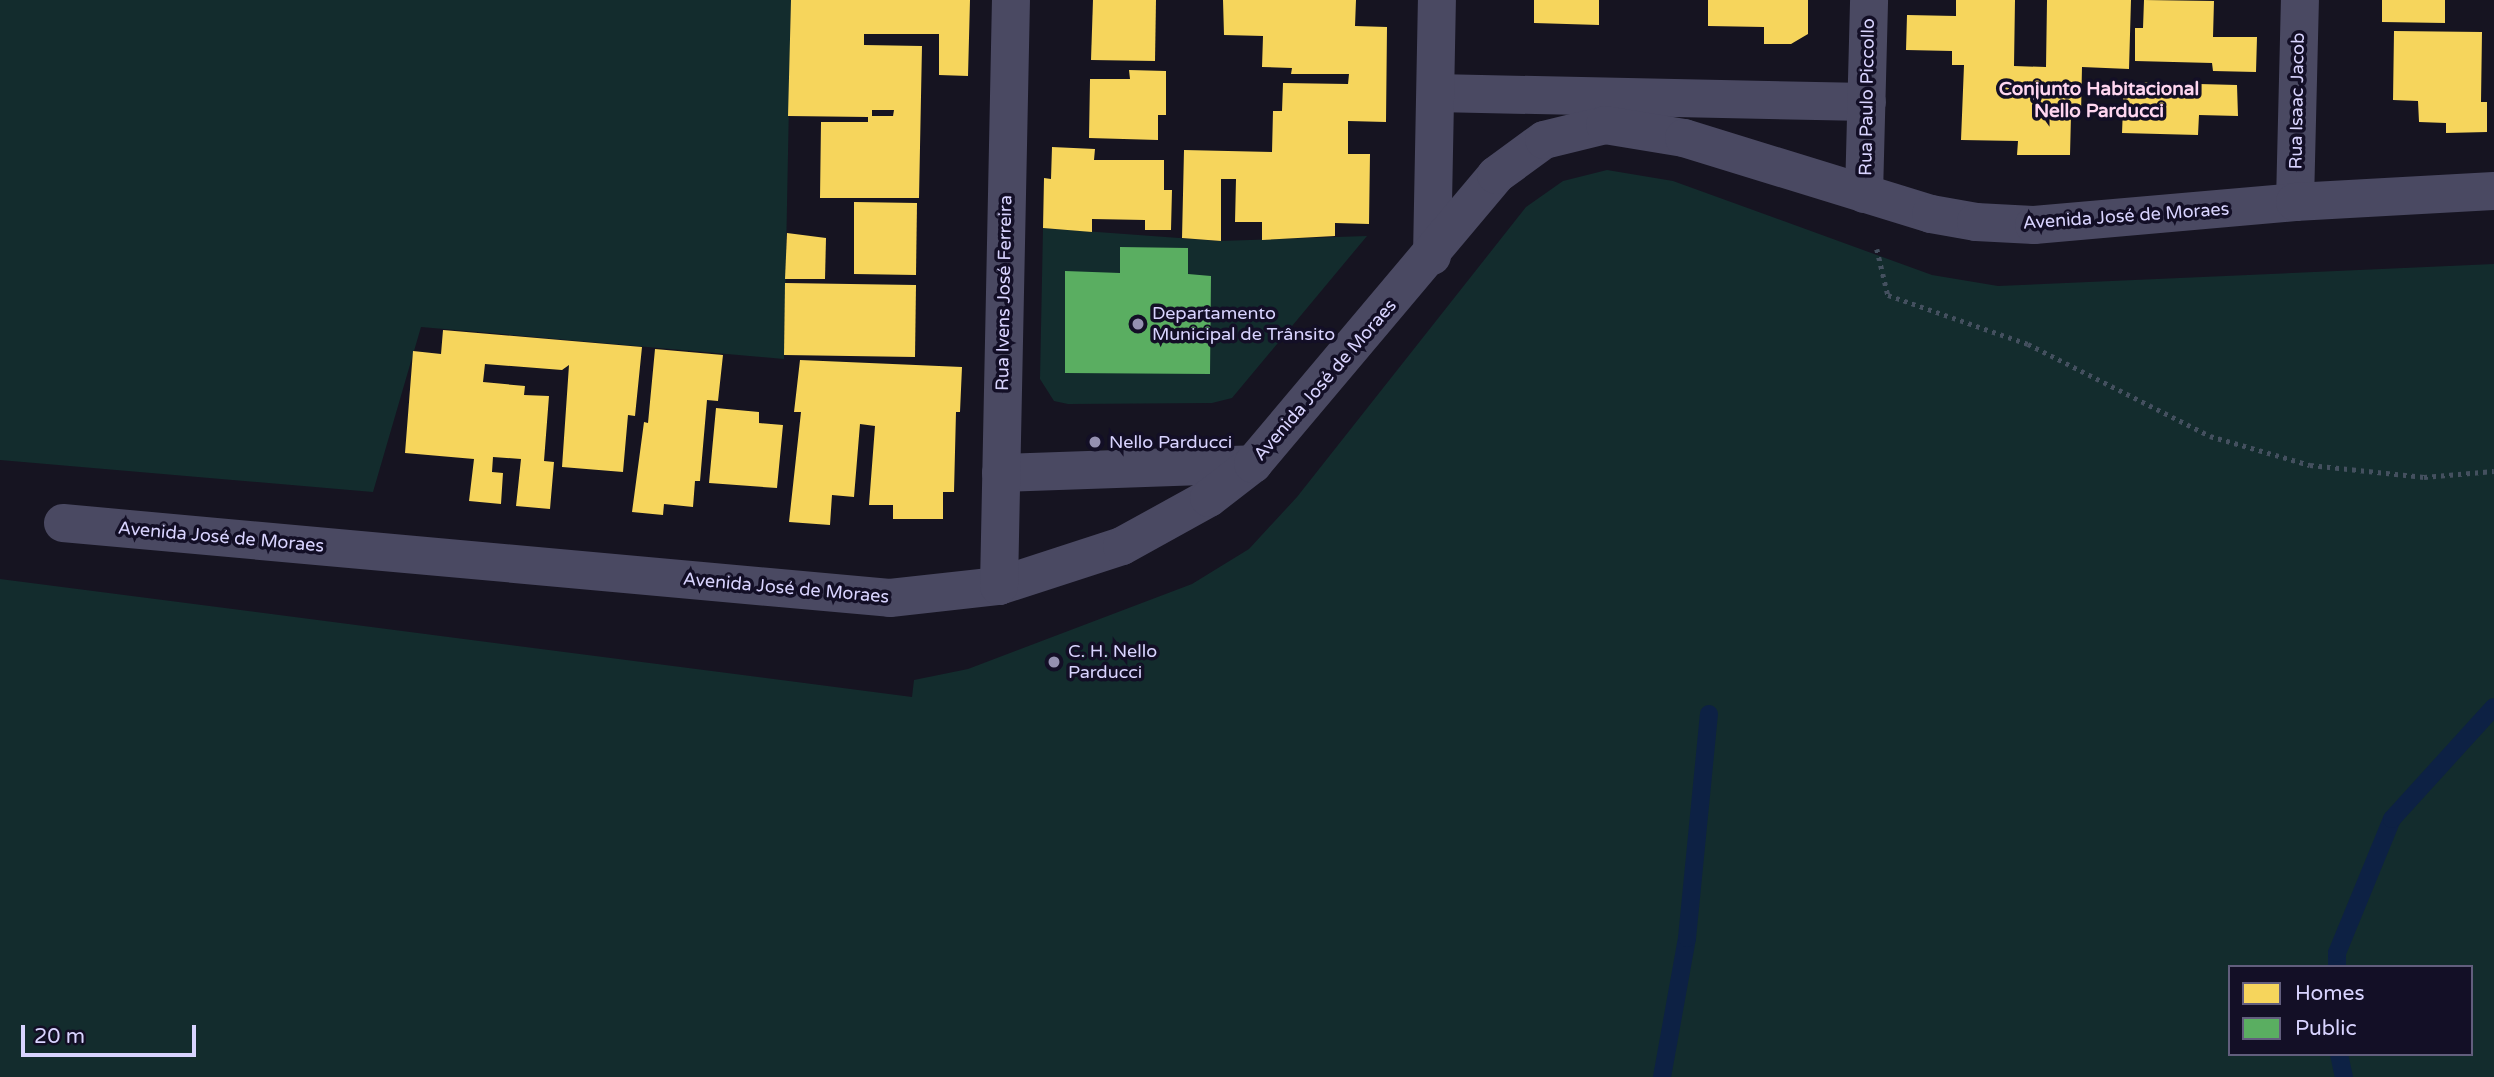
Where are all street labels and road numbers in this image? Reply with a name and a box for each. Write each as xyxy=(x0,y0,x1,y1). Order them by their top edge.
street label: Rua Paulo Piccollo xyxy=(1855,18,1879,176)
street label: Rua Isaac Jacob xyxy=(2285,32,2309,170)
street label: Rua Ivens José Ferreira xyxy=(991,195,1017,391)
street label: Avenida José de Moraes xyxy=(2022,198,2230,234)
street label: Avenida José de Moraes xyxy=(1249,295,1401,465)
street label: Avenida José de Moraes xyxy=(117,517,325,557)
street label: Avenida José de Moraes xyxy=(682,568,890,608)

